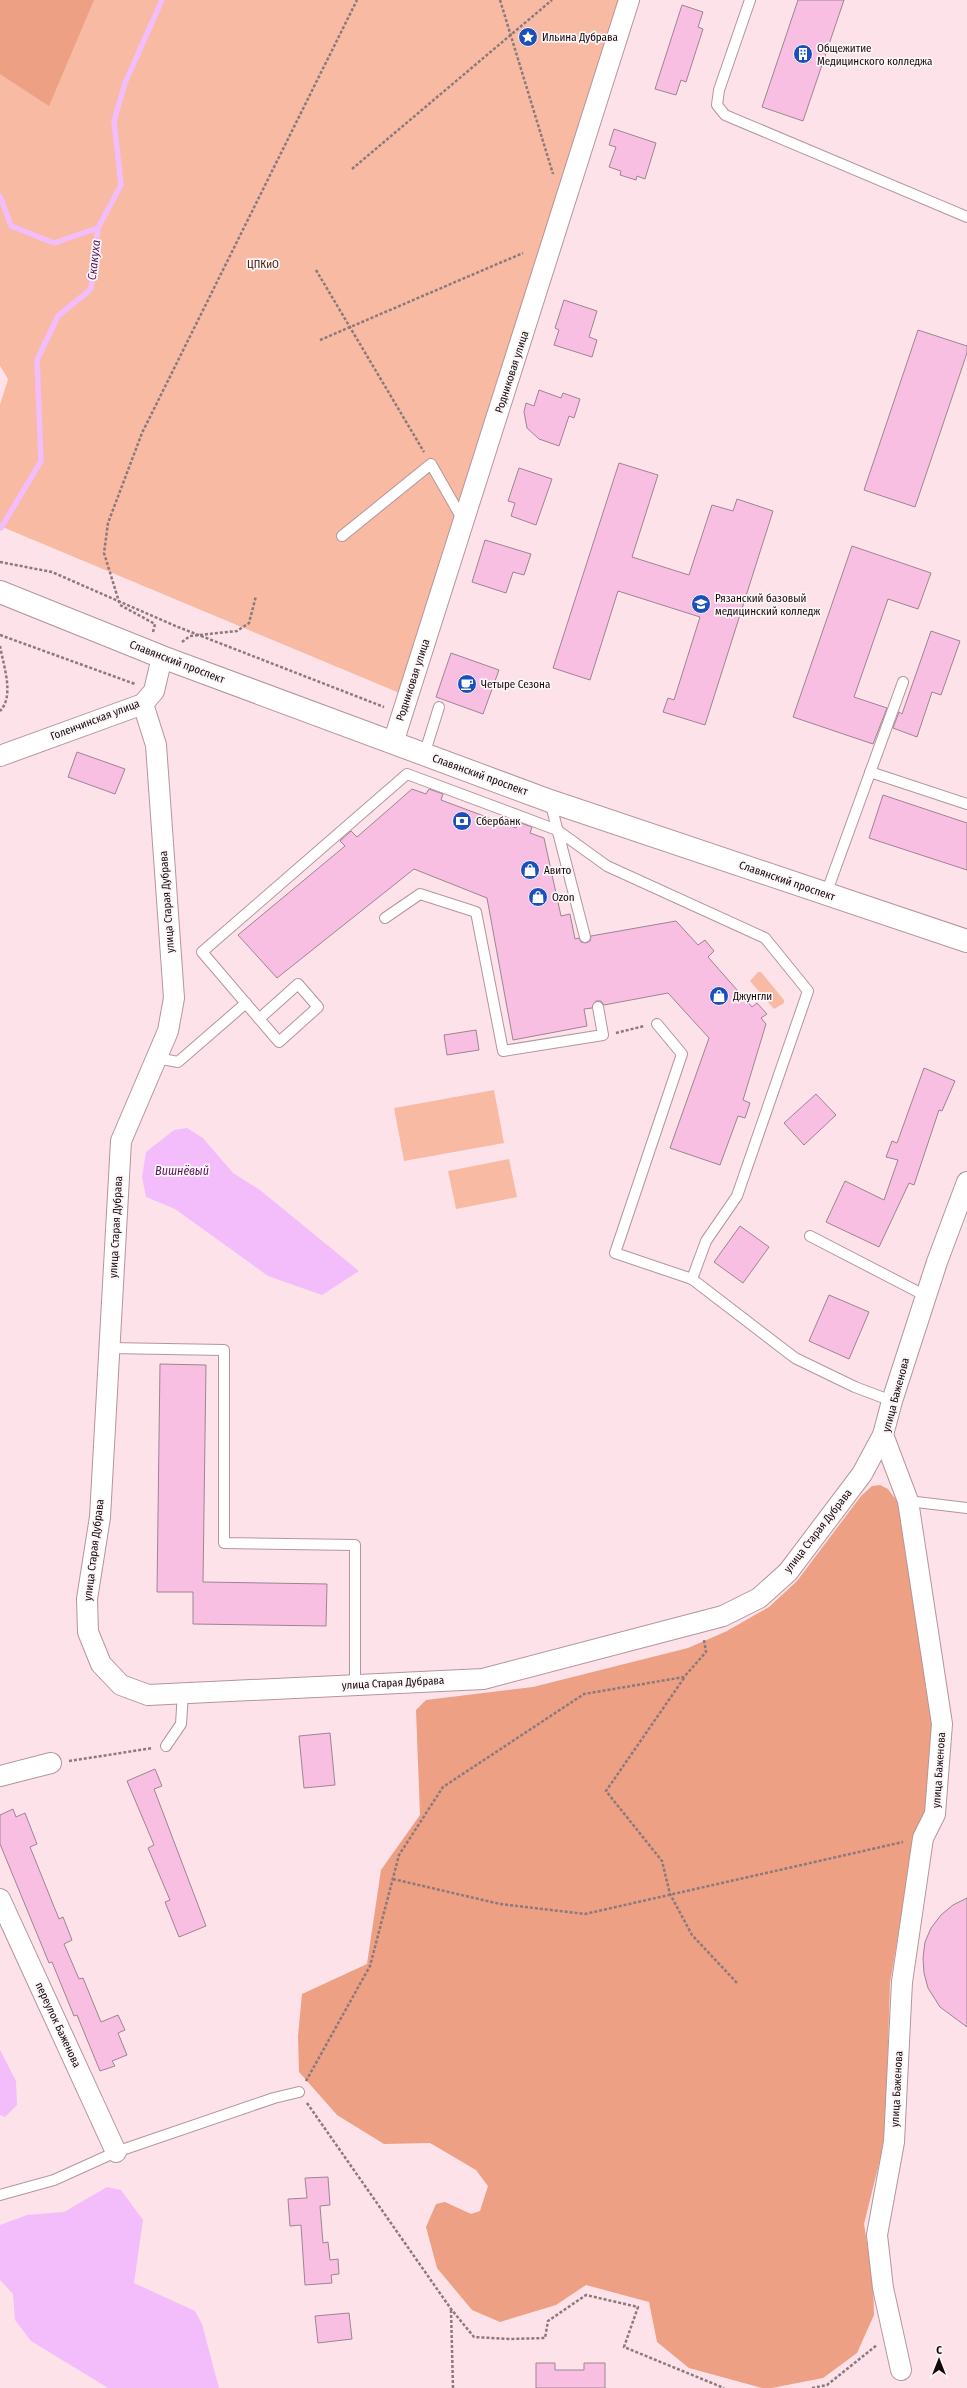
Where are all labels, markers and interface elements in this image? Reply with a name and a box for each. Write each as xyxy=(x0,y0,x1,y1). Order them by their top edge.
place icon: Ильина Дубрава xyxy=(517,26,539,48)
place label: Ильина Дубрава xyxy=(542,31,618,44)
place label: Общежитие Медицинского колледжа xyxy=(817,42,932,68)
building icon: Общежитие Медицинского колледжа xyxy=(792,43,814,65)
water label: Скакуха xyxy=(85,239,103,281)
park label: ЦПКиО xyxy=(247,258,279,271)
street label: Родниковая улица xyxy=(493,329,531,415)
place label: Рязанский базовый медицинский колледж xyxy=(715,592,820,618)
school or university icon: Рязанский базовый медицинский колледж xyxy=(690,593,712,615)
street label: Родниковая улица xyxy=(394,637,432,723)
street label: Славянский проспект xyxy=(128,638,227,686)
cafe icon: Четыре Сезона xyxy=(456,673,478,695)
place label: Четыре Сезона xyxy=(481,678,550,691)
street label: Голенчинская улица xyxy=(49,697,141,743)
street label: Славянский проспект xyxy=(430,752,530,799)
bank icon: Сбербанк xyxy=(451,810,473,832)
place label: Сбербанк xyxy=(476,815,521,828)
street label: улица Старая Дубрава xyxy=(157,850,177,954)
street label: Славянский проспект xyxy=(737,858,837,904)
shop icon: Авито xyxy=(519,859,541,881)
place label: Авито xyxy=(544,864,571,877)
shop icon: Ozon xyxy=(527,886,549,908)
place label: Ozon xyxy=(552,891,575,904)
shop icon: Джунгли xyxy=(708,985,730,1007)
place label: Джунгли xyxy=(732,990,772,1003)
water label: Вишнёвый xyxy=(155,1164,209,1178)
street label: улица Старая Дубрава xyxy=(107,1175,125,1279)
street label: улица Баженова xyxy=(880,1357,912,1433)
street label: улица Старая Дубрава xyxy=(781,1487,855,1575)
street label: улица Старая Дубрава xyxy=(81,1498,107,1602)
street label: улица Старая Дубрава xyxy=(341,1674,445,1692)
street label: улица Баженова xyxy=(930,1732,948,1808)
street label: переулок Баженова xyxy=(33,1980,83,2070)
street label: улица Баженова xyxy=(889,2051,905,2127)
north arrow xyxy=(919,2340,959,2380)
text: С xyxy=(936,2344,942,2357)

